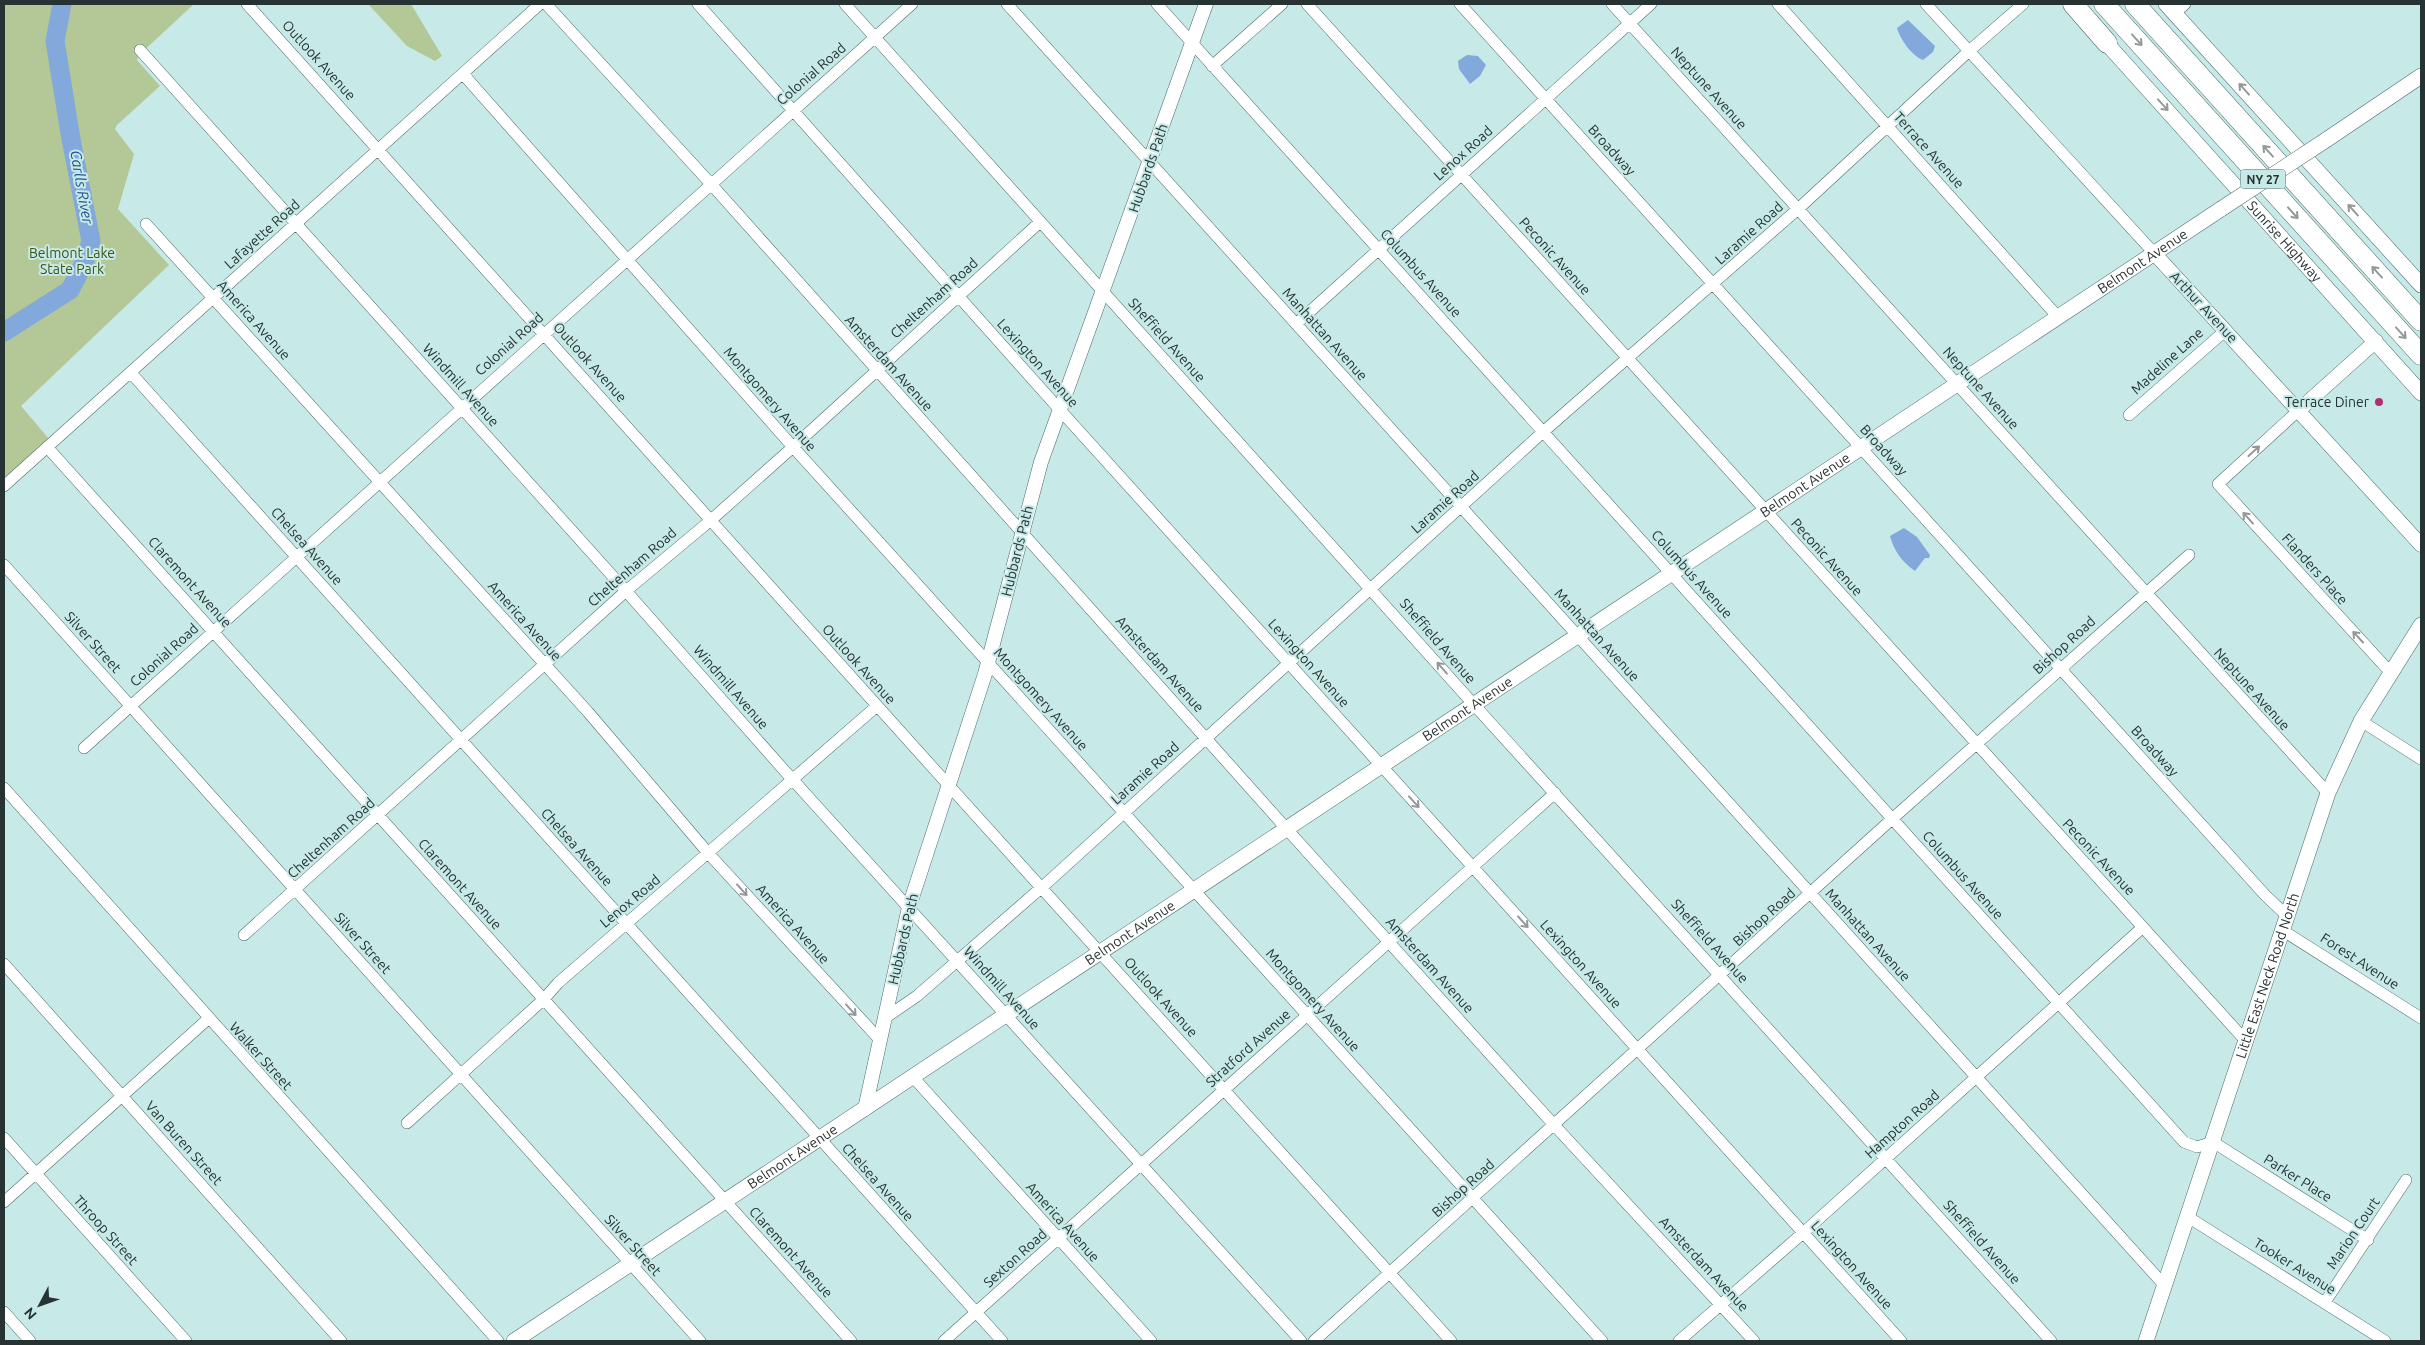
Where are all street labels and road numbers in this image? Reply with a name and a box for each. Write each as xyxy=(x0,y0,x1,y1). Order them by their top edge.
street label: Outlook Avenue xyxy=(279,17,359,103)
street label: Colonial Road xyxy=(773,40,849,108)
street label: Neptune Avenue xyxy=(1668,43,1750,133)
street label: Terrace Avenue xyxy=(1891,109,1967,191)
street label: Hubbards Path xyxy=(1125,121,1171,215)
street label: Broadway xyxy=(1585,121,1639,179)
street label: Lenox Road xyxy=(1430,122,1496,184)
road number: NY 27 xyxy=(2240,170,2286,188)
street label: Lafayette Road xyxy=(221,196,303,272)
street label: Laramie Road xyxy=(1712,198,1786,268)
street label: Sunrise Highway xyxy=(2244,198,2325,285)
street label: Peconic Avenue xyxy=(1516,214,1594,298)
street label: Columbus Avenue xyxy=(1377,226,1465,320)
street label: Belmont Avenue xyxy=(2094,226,2190,297)
street label: Cheltenham Road xyxy=(887,255,981,341)
street label: Arthur Avenue xyxy=(2167,268,2241,346)
street label: America Avenue xyxy=(214,277,294,363)
street label: Manhattan Avenue xyxy=(1279,284,1371,384)
street label: Sheffield Avenue xyxy=(1125,295,1209,385)
street label: Colonial Road xyxy=(472,309,546,379)
street label: Amsterdam Avenue xyxy=(842,312,936,414)
street label: Lexington Avenue xyxy=(994,316,1082,410)
street label: Outlook Avenue xyxy=(550,319,630,405)
street label: Madeline Lane xyxy=(2128,324,2206,398)
street label: Windmill Avenue xyxy=(420,340,502,430)
street label: Neptune Avenue xyxy=(1940,343,2022,433)
street label: Montgomery Avenue xyxy=(720,344,820,454)
street label: Broadway xyxy=(1857,421,1911,479)
street label: Belmont Avenue xyxy=(1757,449,1853,520)
street label: Laramie Road xyxy=(1408,467,1482,537)
street label: Chelsea Avenue xyxy=(268,504,346,588)
street label: Hubbards Path xyxy=(998,504,1036,598)
street label: Peconic Avenue xyxy=(1788,515,1866,599)
street label: Cheltenham Road xyxy=(585,524,679,610)
street label: Columbus Avenue xyxy=(1648,527,1736,621)
street label: Flanders Place xyxy=(2279,530,2351,608)
street label: Claremont Avenue xyxy=(145,533,235,631)
street label: America Avenue xyxy=(485,578,565,664)
street label: Manhattan Avenue xyxy=(1551,585,1643,685)
street label: Sheffield Avenue xyxy=(1397,595,1479,687)
street label: Silver Street xyxy=(61,608,125,676)
street label: Amsterdam Avenue xyxy=(1113,613,1207,715)
street label: Bishop Road xyxy=(2030,613,2098,677)
street label: Lexington Avenue xyxy=(1265,616,1353,710)
street label: Colonial Road xyxy=(127,620,201,690)
street label: Outlook Avenue xyxy=(819,621,899,707)
street label: Windmill Avenue xyxy=(690,642,772,732)
street label: Montgomery Avenue xyxy=(991,644,1091,754)
street label: Neptune Avenue xyxy=(2211,644,2293,734)
street label: Belmont Avenue xyxy=(1419,673,1515,744)
street label: Broadway xyxy=(2128,722,2182,780)
street label: Laramie Road xyxy=(1108,738,1182,808)
street label: Cheltenham Road xyxy=(284,795,378,881)
street label: Chelsea Avenue xyxy=(538,805,616,889)
street label: Peconic Avenue xyxy=(2059,815,2139,899)
street label: Columbus Avenue xyxy=(1919,828,2007,922)
street label: Claremont Avenue xyxy=(415,835,505,933)
street label: Lenox Road xyxy=(597,871,663,931)
street label: America Avenue xyxy=(753,881,833,967)
street label: Bishop Road xyxy=(1730,885,1798,949)
street label: Manhattan Avenue xyxy=(1822,885,1914,985)
street label: Little East Neck Road North xyxy=(2232,891,2302,1060)
street label: Hubbards Path xyxy=(885,892,921,986)
street label: Sheffield Avenue xyxy=(1668,896,1752,986)
street label: Belmont Avenue xyxy=(1082,897,1178,968)
street label: Silver Street xyxy=(331,909,395,977)
street label: Amsterdam Avenue xyxy=(1383,914,1477,1016)
street label: Lexington Avenue xyxy=(1537,917,1625,1011)
street label: Forest Avenue xyxy=(2318,930,2402,992)
street label: Windmill Avenue xyxy=(961,943,1043,1033)
street label: Montgomery Avenue xyxy=(1263,945,1363,1055)
street label: Outlook Avenue xyxy=(1121,954,1201,1040)
street label: Stratford Avenue xyxy=(1202,1006,1294,1090)
street label: Walker Street xyxy=(226,1019,296,1094)
street label: Hampton Road xyxy=(1862,1086,1942,1162)
street label: Van Buren Street xyxy=(142,1098,226,1189)
street label: Belmont Avenue xyxy=(744,1121,840,1192)
street label: Chelsea Avenue xyxy=(839,1140,917,1224)
street label: Parker Place xyxy=(2261,1151,2335,1205)
street label: Bishop Road xyxy=(1429,1156,1497,1220)
street label: America Avenue xyxy=(1023,1179,1103,1265)
street label: Throop Street xyxy=(71,1192,142,1268)
street label: Marion Court xyxy=(2323,1194,2383,1272)
street label: Sheffield Avenue xyxy=(1940,1197,2024,1287)
street label: Claremont Avenue xyxy=(746,1203,836,1301)
street label: Silver Street xyxy=(601,1211,665,1279)
street label: Amsterdam Avenue xyxy=(1656,1213,1752,1315)
street label: Lexington Avenue xyxy=(1808,1218,1896,1312)
street label: Sexton Road xyxy=(980,1226,1050,1290)
street label: Tooker Avenue xyxy=(2251,1234,2339,1298)

